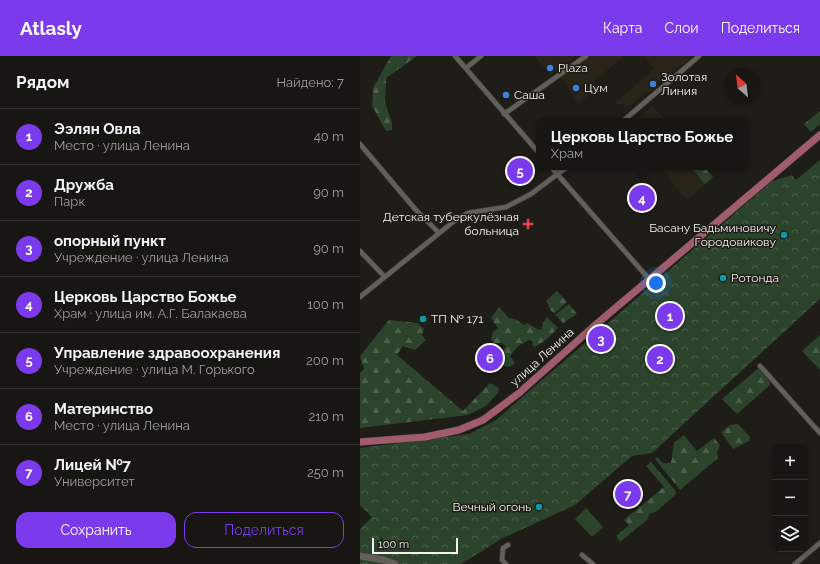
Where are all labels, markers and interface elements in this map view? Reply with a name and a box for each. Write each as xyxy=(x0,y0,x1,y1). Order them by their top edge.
text: Atlasly xyxy=(20,17,82,39)
text: Карта xyxy=(603,20,642,36)
text: Слои xyxy=(664,20,699,36)
text: Поделиться xyxy=(721,20,800,36)
place label: Plaza xyxy=(558,61,588,75)
marker: Plaza xyxy=(545,63,555,73)
north arrow xyxy=(724,68,760,104)
place label: Золотая Линия xyxy=(661,70,707,98)
text: Рядом xyxy=(16,72,69,92)
text: Найдено: 7 xyxy=(276,75,344,90)
marker: Золотая Линия xyxy=(648,79,658,89)
place label: Цум xyxy=(584,81,608,95)
marker: Цум xyxy=(571,83,581,93)
place label: Саша xyxy=(514,88,545,102)
marker: Саша xyxy=(501,90,511,100)
popup xyxy=(536,118,748,170)
text: Ээлян Овла xyxy=(54,120,141,138)
text: Церковь Царство Божье xyxy=(551,128,733,146)
text: 1 xyxy=(26,129,32,144)
text: 40 m xyxy=(314,129,344,144)
text: Место · улица Ленина xyxy=(54,138,190,153)
text: Храм xyxy=(551,146,583,161)
pin: 5 xyxy=(507,156,533,186)
text: Дружба xyxy=(54,176,114,194)
pin: 4 xyxy=(629,183,655,213)
text: 2 xyxy=(25,185,33,200)
text: 90 m xyxy=(313,185,344,200)
text: Парк xyxy=(54,194,85,209)
place label: Детская туберкулёзная больница xyxy=(383,210,519,238)
marker: Детская туберкулёзная больница xyxy=(522,218,534,230)
place label: Басану Бадьминовичу Городовикову xyxy=(649,221,776,249)
marker: Басану Бадьминовичу Городовикову xyxy=(779,230,789,240)
text: опорный пункт xyxy=(54,232,166,250)
text: 3 xyxy=(25,241,33,256)
text: 90 m xyxy=(313,241,344,256)
text: Учреждение · улица Ленина xyxy=(54,250,229,265)
place label: Ротонда xyxy=(731,271,779,285)
your location xyxy=(646,273,666,293)
marker: Ротонда xyxy=(718,273,728,283)
text: Церковь Царство Божье xyxy=(54,288,237,306)
text: 4 xyxy=(25,297,33,312)
text: 100 m xyxy=(307,297,344,312)
pin: 1 xyxy=(657,301,683,331)
text: Храм · улица им. А.Г. Балакаева xyxy=(54,306,247,321)
place label: ТП № 171 xyxy=(431,312,483,326)
marker: ТП № 171 xyxy=(418,314,428,324)
pin: 3 xyxy=(588,324,614,354)
street label: улица Ленина xyxy=(507,325,577,389)
pin: 6 xyxy=(477,343,503,373)
text: Управление здравоохранения xyxy=(54,344,280,362)
pin: 2 xyxy=(647,344,673,374)
text: 5 xyxy=(25,353,33,368)
text: 200 m xyxy=(306,353,344,368)
text: Учреждение · улица М. Горького xyxy=(54,362,255,377)
text: Материнство xyxy=(54,400,153,418)
text: 6 xyxy=(25,409,33,424)
text: 210 m xyxy=(308,409,344,424)
text: Место · улица Ленина xyxy=(54,418,190,433)
map controls xyxy=(772,444,808,552)
button: + xyxy=(772,444,808,480)
text: Лицей №7 xyxy=(54,456,131,474)
text: 7 xyxy=(25,465,33,480)
text: 250 m xyxy=(307,465,344,480)
text: Университет xyxy=(54,474,135,489)
pin: 7 xyxy=(615,479,641,509)
button: − xyxy=(772,480,808,516)
place label: Вечный огонь xyxy=(452,500,531,514)
marker: Вечный огонь xyxy=(534,502,544,512)
button: Сохранить xyxy=(16,512,176,548)
button: Поделиться xyxy=(184,512,344,548)
button: layers xyxy=(772,516,808,552)
scale bar xyxy=(372,536,458,555)
text: 100 m xyxy=(378,538,409,551)

